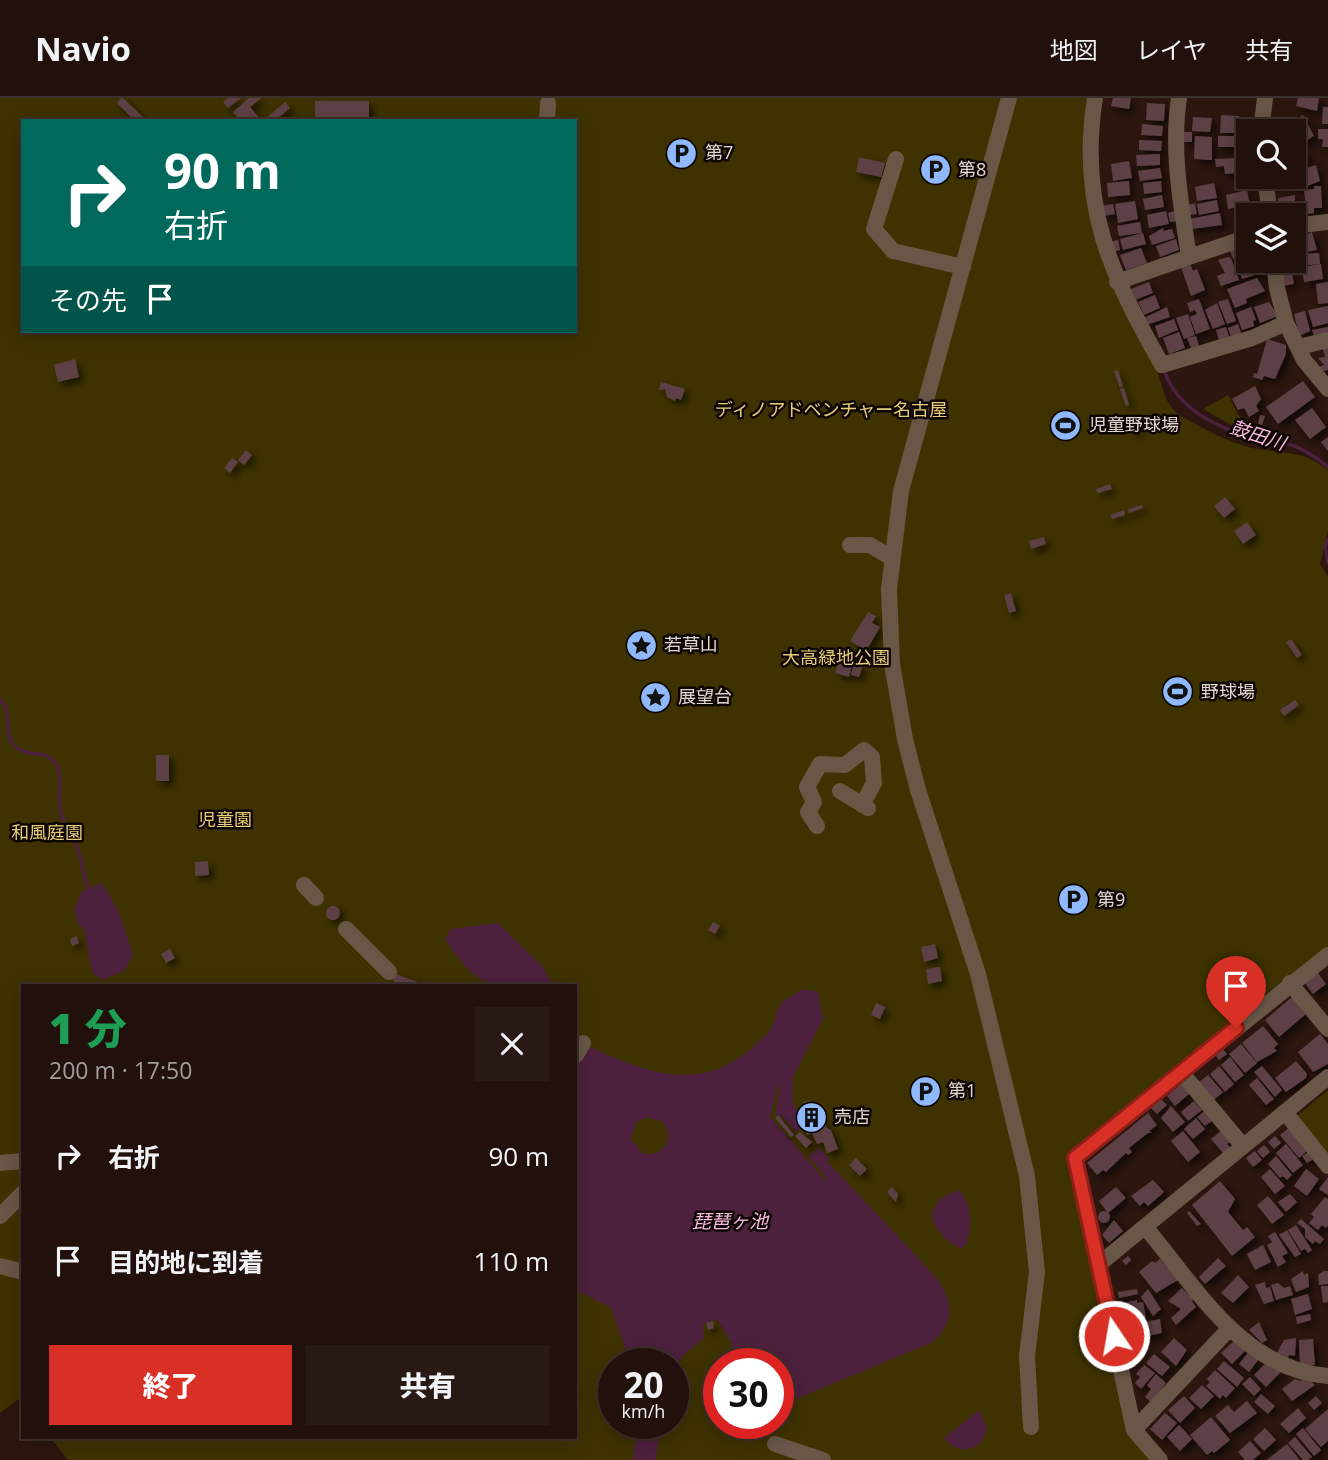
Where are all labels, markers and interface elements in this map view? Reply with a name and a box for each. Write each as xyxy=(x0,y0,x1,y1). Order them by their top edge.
text: Navio xyxy=(35,26,131,71)
text: 地図 xyxy=(1050,33,1098,66)
text: レイヤ xyxy=(1136,33,1207,66)
text: 共有 xyxy=(1245,33,1293,66)
map controls xyxy=(1236,119,1306,273)
button: search xyxy=(1236,119,1306,189)
parking icon: 第7 xyxy=(665,136,699,170)
text: 90 m xyxy=(164,137,281,203)
place label: 第7 xyxy=(705,140,733,164)
icon: right xyxy=(49,147,140,238)
parking icon: 第8 xyxy=(918,153,952,187)
place label: 第8 xyxy=(958,157,986,181)
text: 右折 xyxy=(164,203,228,246)
button: layers xyxy=(1236,203,1306,273)
icon: arrive xyxy=(141,280,179,318)
text: その先 xyxy=(49,282,127,318)
park label: ディノアドベンチャー名古屋 xyxy=(715,397,947,421)
sports icon: 児童野球場 xyxy=(1049,408,1083,442)
place label: 児童野球場 xyxy=(1089,412,1179,436)
water label: 鼓田川 xyxy=(1227,414,1291,457)
place icon: 若草山 xyxy=(624,628,658,662)
place label: 若草山 xyxy=(664,632,718,656)
park label: 大高緑地公園 xyxy=(782,645,890,669)
sports icon: 野球場 xyxy=(1161,675,1195,709)
place label: 野球場 xyxy=(1201,679,1255,703)
place icon: 展望台 xyxy=(638,680,672,714)
place label: 展望台 xyxy=(678,684,732,708)
park label: 児童園 xyxy=(198,807,252,831)
park label: 和風庭園 xyxy=(11,820,83,844)
parking icon: 第9 xyxy=(1057,883,1091,917)
place label: 第9 xyxy=(1097,887,1125,911)
pin xyxy=(1206,956,1266,1028)
icon: arrive xyxy=(1217,967,1255,1005)
text: 1 分 xyxy=(49,999,127,1056)
button: close xyxy=(475,1007,549,1081)
text: 200 m · 17:50 xyxy=(49,1054,192,1086)
parking icon: 第1 xyxy=(908,1074,942,1108)
place label: 第1 xyxy=(948,1078,976,1102)
building icon: 売店 xyxy=(794,1100,828,1134)
place label: 売店 xyxy=(834,1104,870,1128)
icon: right xyxy=(49,1137,87,1175)
text: 90 m xyxy=(488,1138,549,1174)
text: 右折 xyxy=(108,1139,160,1175)
water label: 琵琶ヶ池 xyxy=(692,1208,770,1234)
icon: arrive xyxy=(49,1242,87,1280)
text: 110 m xyxy=(474,1243,549,1279)
text: 目的地に到着 xyxy=(108,1244,264,1280)
position arrow xyxy=(1077,1299,1151,1373)
button: 終了 xyxy=(49,1345,292,1425)
button: 共有 xyxy=(306,1345,549,1425)
speed limit sign: 30 xyxy=(703,1348,794,1439)
text: 20 xyxy=(623,1361,664,1408)
text: km/h xyxy=(622,1399,665,1423)

